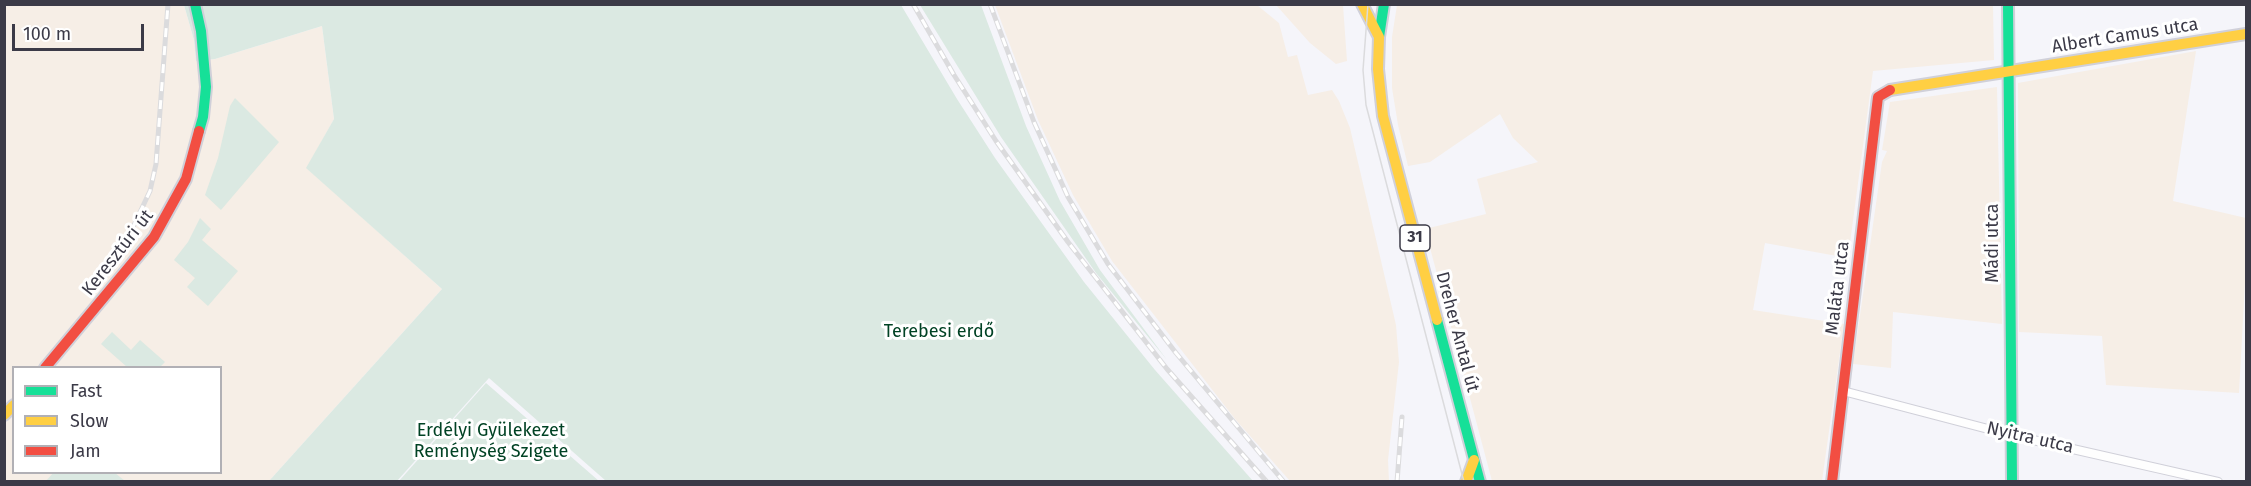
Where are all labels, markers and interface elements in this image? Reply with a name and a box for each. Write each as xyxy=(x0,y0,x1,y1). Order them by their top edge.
scale bar xyxy=(15,12,147,50)
street label: Albert Camus utca xyxy=(2050,14,2200,58)
text: 100 m xyxy=(23,23,71,45)
street label: Mádi utca xyxy=(1982,203,2004,283)
street label: Keresztúri út xyxy=(78,206,158,300)
road number: 31 xyxy=(1400,225,1430,251)
street label: Maláta utca xyxy=(1822,240,1854,336)
street label: Dreher Antal út xyxy=(1431,269,1483,395)
park label: Terebesi erdő xyxy=(884,321,994,343)
legend xyxy=(12,366,222,474)
text: Fast xyxy=(70,380,102,402)
text: Slow xyxy=(70,410,108,432)
street label: Nyitra utca xyxy=(1984,418,2076,458)
park label: Erdélyi Gyülekezet Reménység Szigete xyxy=(414,420,568,462)
text: Jam xyxy=(70,440,101,462)

